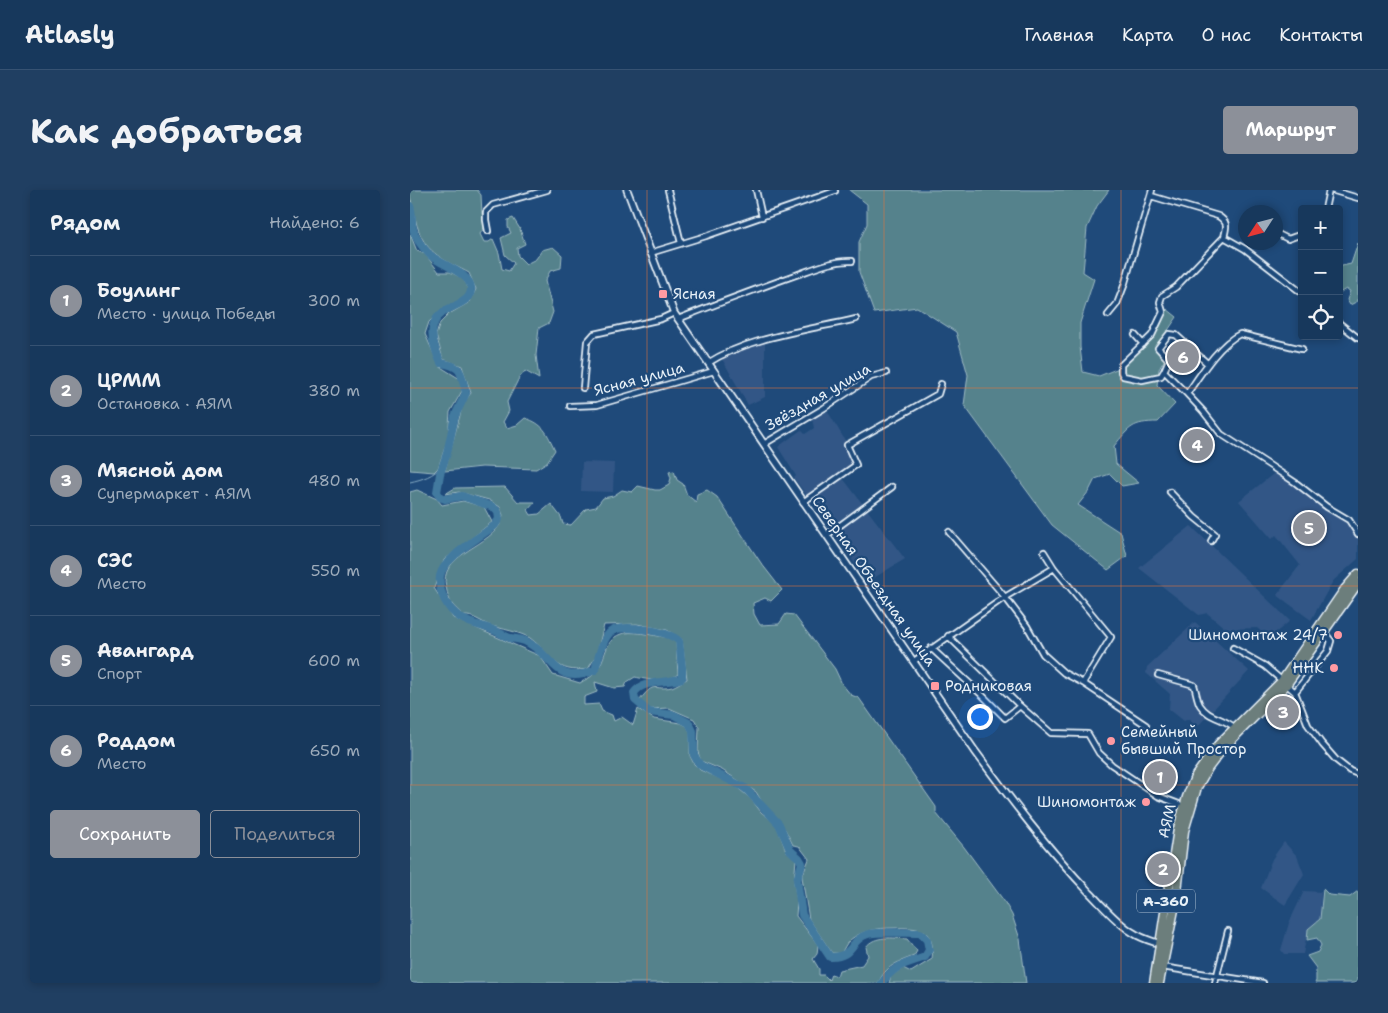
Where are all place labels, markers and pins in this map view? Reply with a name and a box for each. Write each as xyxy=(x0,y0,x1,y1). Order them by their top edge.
place label: Ясная xyxy=(673,284,716,304)
marker: Ясная xyxy=(657,288,669,300)
pin: 6 xyxy=(1167,338,1199,376)
pin: 4 xyxy=(1181,426,1213,464)
pin: 5 xyxy=(1293,509,1325,547)
place label: Шиномонтаж 24/7 xyxy=(1188,625,1328,645)
marker: Шиномонтаж 24/7 xyxy=(1332,629,1344,641)
place label: ННК xyxy=(1292,658,1324,678)
marker: ННК xyxy=(1328,662,1340,674)
place label: Родниковая xyxy=(945,676,1032,696)
marker: Родниковая xyxy=(929,680,941,692)
pin: 3 xyxy=(1267,693,1299,731)
place label: Семейный бывший Простор xyxy=(1121,722,1246,759)
marker: Семейный бывший Простор xyxy=(1105,735,1117,747)
pin: 1 xyxy=(1144,758,1176,796)
place label: Шиномонтаж xyxy=(1037,792,1137,812)
marker: Шиномонтаж xyxy=(1140,796,1152,808)
pin: 2 xyxy=(1147,850,1179,888)

